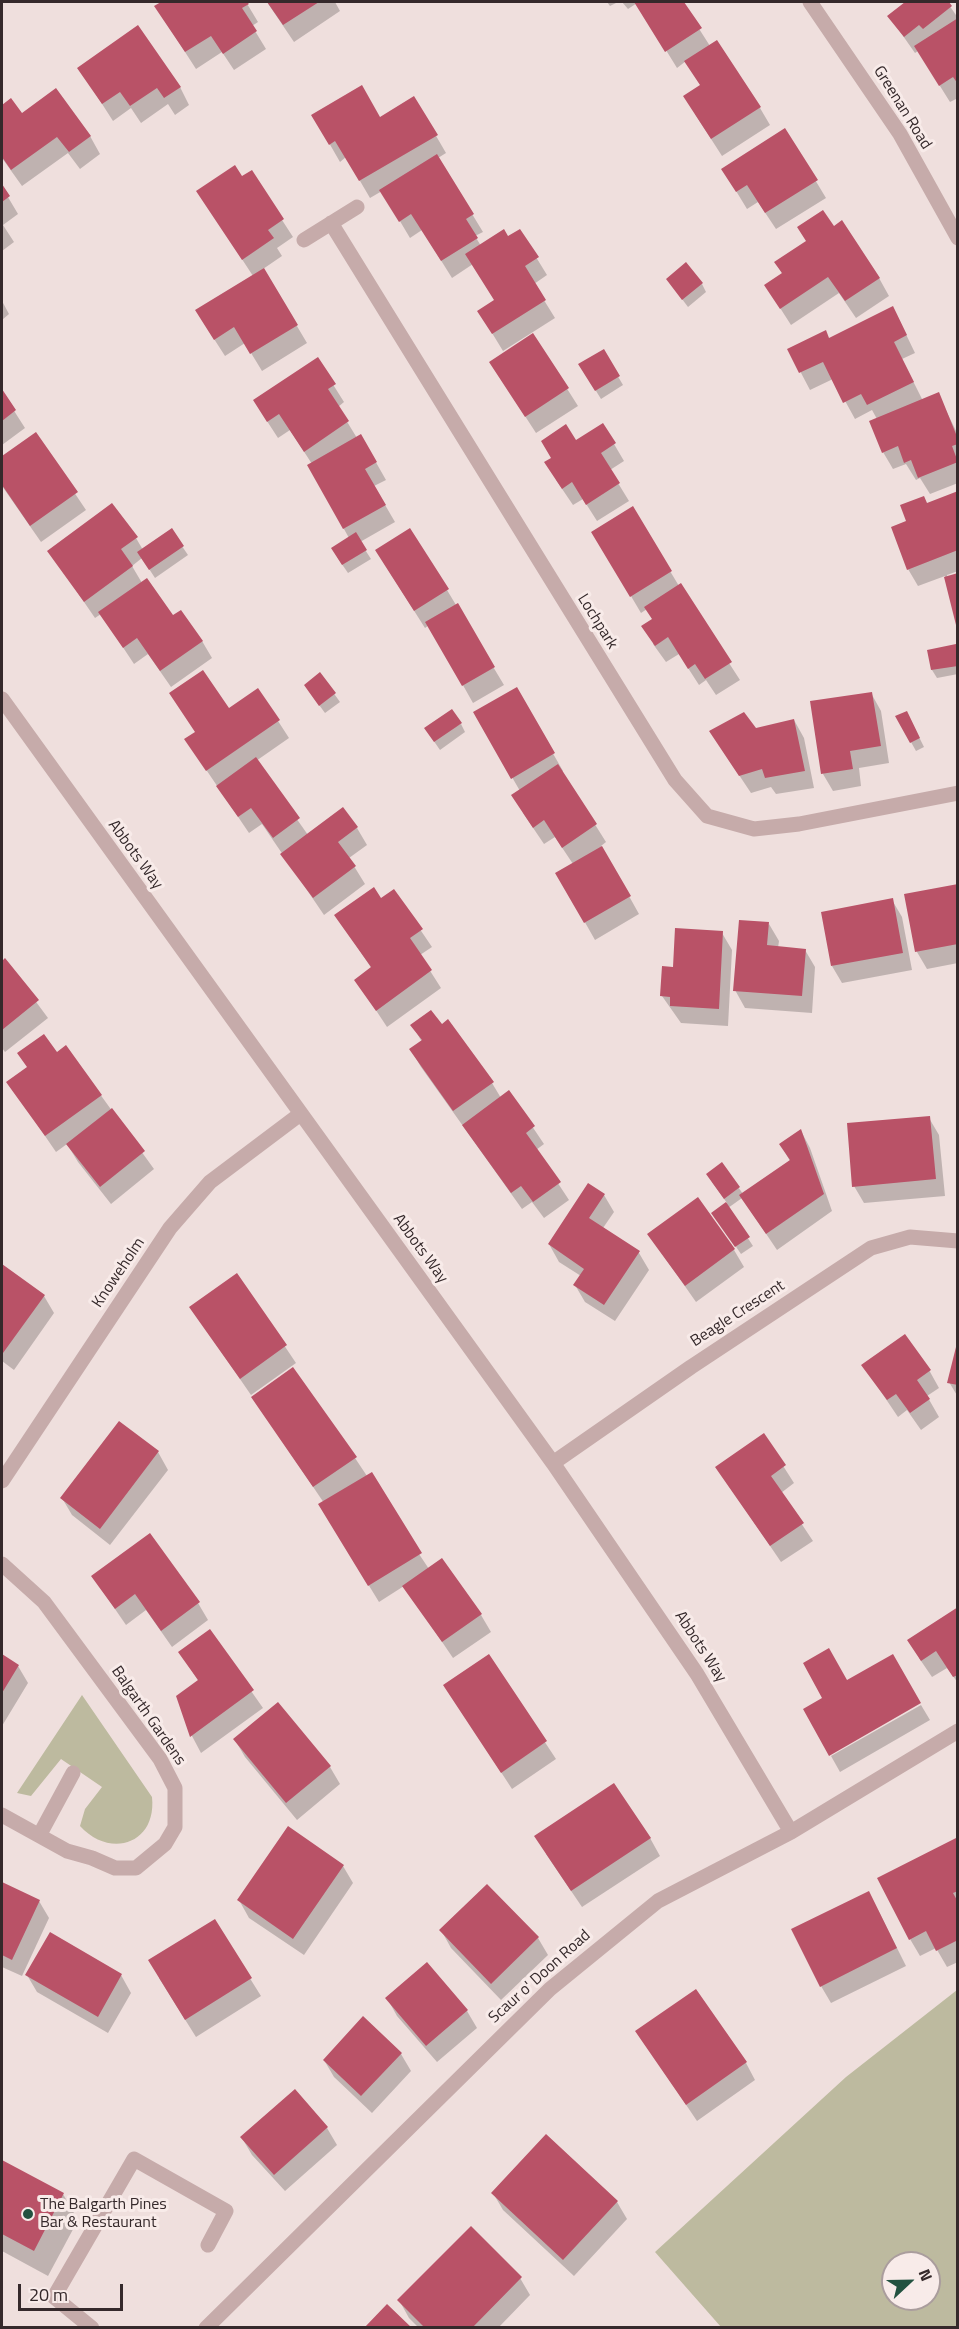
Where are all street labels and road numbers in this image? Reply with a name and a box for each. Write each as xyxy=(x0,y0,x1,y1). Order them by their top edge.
street label: Greenan Road xyxy=(869,63,935,153)
street label: Lochpark xyxy=(573,591,621,653)
street label: Abbots Way xyxy=(103,817,167,893)
street label: Abbots Way xyxy=(388,1211,452,1287)
street label: Knoweholm xyxy=(89,1234,149,1312)
street label: Beagle Crescent xyxy=(687,1277,789,1351)
street label: Abbots Way xyxy=(670,1608,730,1686)
street label: Balgarth Gardens xyxy=(107,1663,189,1769)
street label: Scaur o' Doon Road xyxy=(485,1926,595,2028)

